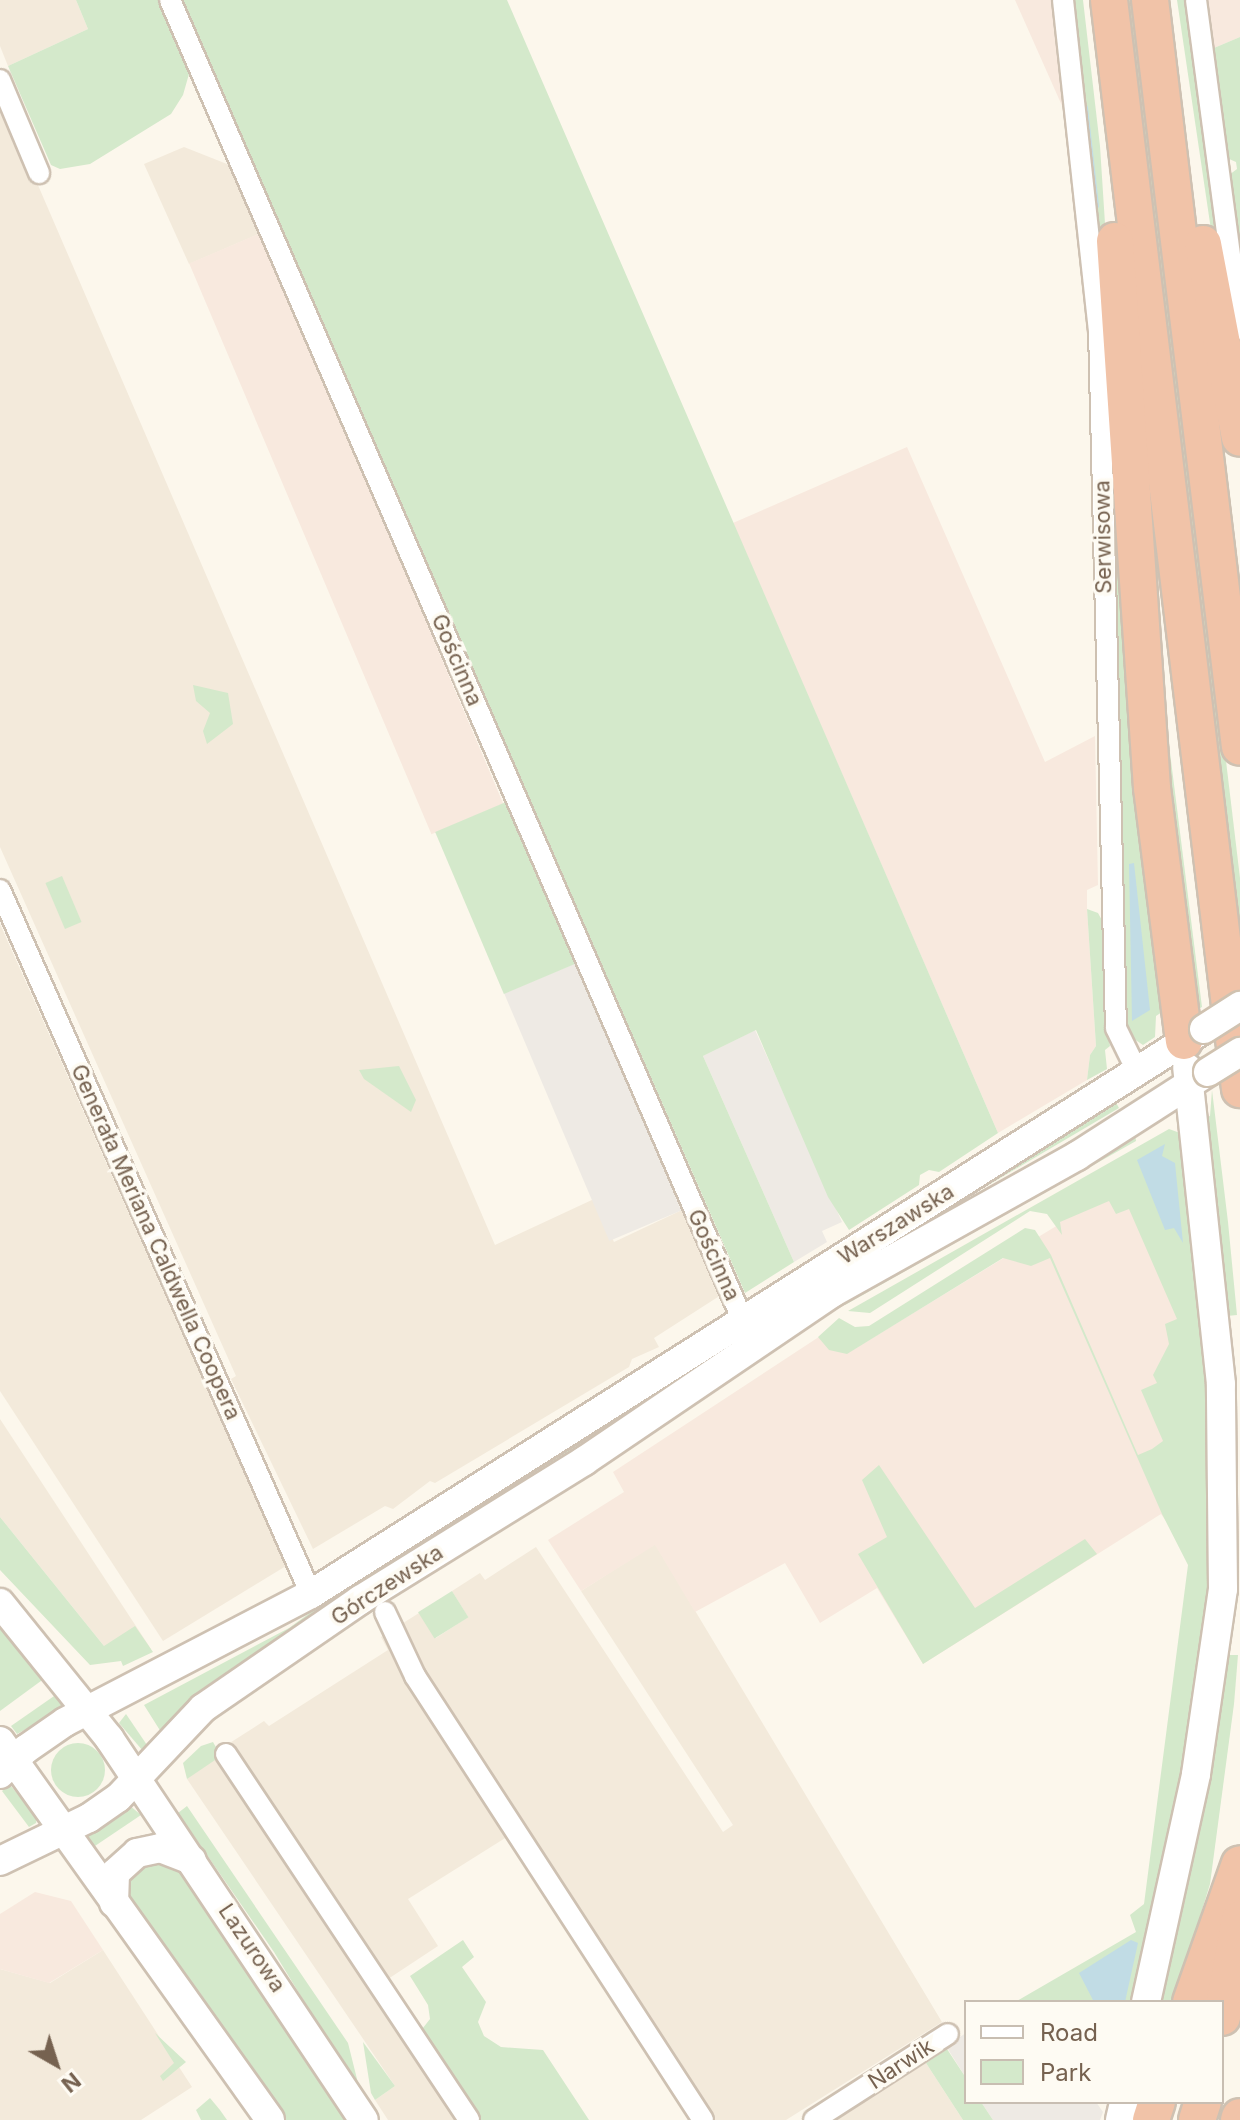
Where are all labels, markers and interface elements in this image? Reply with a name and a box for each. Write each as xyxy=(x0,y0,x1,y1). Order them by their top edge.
street label: Serwisowa xyxy=(1089,480,1117,594)
street label: Gościnna xyxy=(426,610,488,710)
street label: Generała Meriana Caldwella Coopera xyxy=(65,1060,247,1424)
street label: Warszawska xyxy=(833,1178,959,1270)
street label: Gościnna xyxy=(682,1205,746,1305)
street label: Górczewska xyxy=(326,1539,448,1631)
street label: Lazurowa xyxy=(213,1899,291,1997)
legend xyxy=(964,2000,1224,2104)
text: Road xyxy=(1040,2018,1098,2047)
north arrow xyxy=(16,2024,96,2104)
street label: Narwik xyxy=(863,2033,939,2095)
text: Park xyxy=(1040,2058,1091,2087)
text: N xyxy=(56,2067,86,2098)

